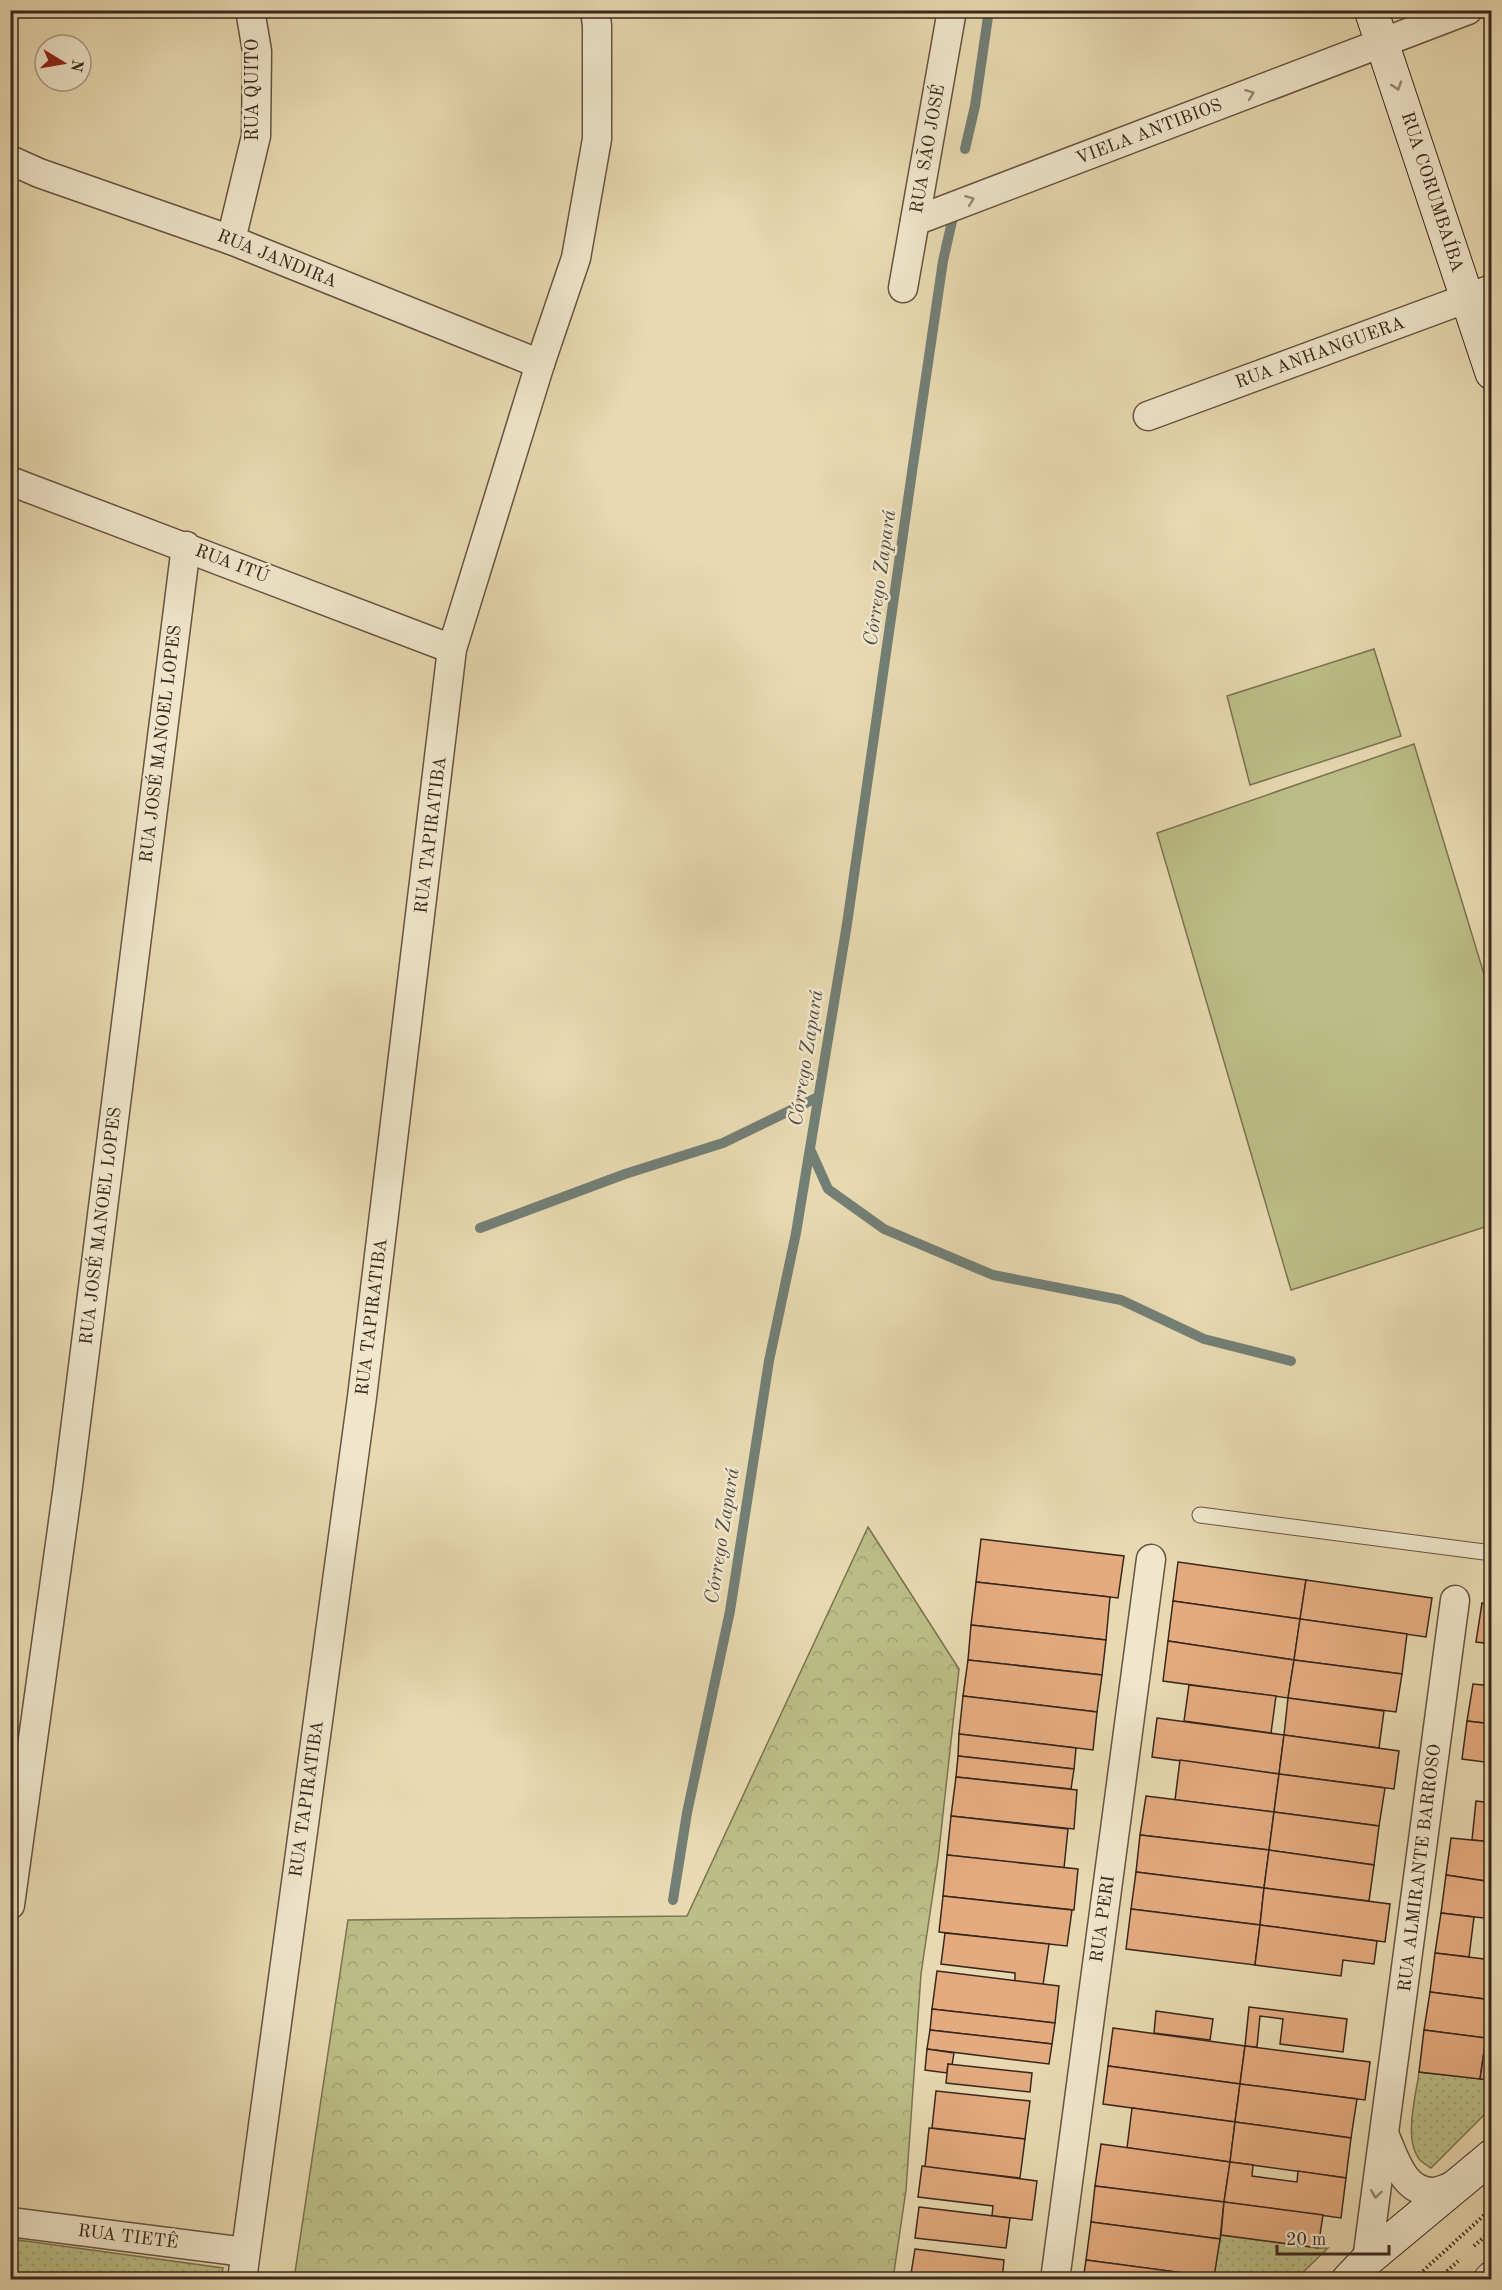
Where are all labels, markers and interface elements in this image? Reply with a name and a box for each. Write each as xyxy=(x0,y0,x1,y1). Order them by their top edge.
north arrow xyxy=(33,33,93,93)
street label: RUA QUITO xyxy=(244,39,262,141)
text: N xyxy=(67,58,85,74)
one-way arrow xyxy=(1390,80,1402,91)
street label: RUA SÃO JOSÉ xyxy=(904,82,948,215)
one-way arrow xyxy=(1244,89,1255,101)
street label: VIELA ANTIBIOS xyxy=(1073,96,1225,168)
street label: RUA CORUMBAÍBA xyxy=(1398,108,1470,275)
one-way arrow xyxy=(964,195,975,208)
street label: RUA JANDIRA xyxy=(215,227,340,291)
street label: RUA ANHANGUERA xyxy=(1233,314,1407,392)
water label: Córrego Zapará xyxy=(862,508,901,648)
street label: RUA ITÚ xyxy=(193,537,273,586)
street label: RUA JOSÉ MANOEL LOPES xyxy=(133,624,185,864)
street label: RUA TAPIRATIBA xyxy=(412,755,450,915)
water label: Córrego Zapará xyxy=(786,988,828,1128)
street label: RUA JOSÉ MANOEL LOPES xyxy=(73,1106,125,1346)
street label: RUA TAPIRATIBA xyxy=(353,1237,391,1397)
water label: Córrego Zapará xyxy=(702,1466,744,1606)
street label: RUA TAPIRATIBA xyxy=(287,1719,327,1879)
street label: RUA ALMIRANTE BARROSO xyxy=(1396,1743,1444,1993)
street label: RUA PERI xyxy=(1088,1874,1118,1964)
one-way arrow xyxy=(1371,2190,1383,2199)
street label: RUA TIETÊ xyxy=(77,2218,180,2252)
scale bar xyxy=(1277,2218,1390,2256)
text: 20 m xyxy=(1286,2231,1326,2249)

